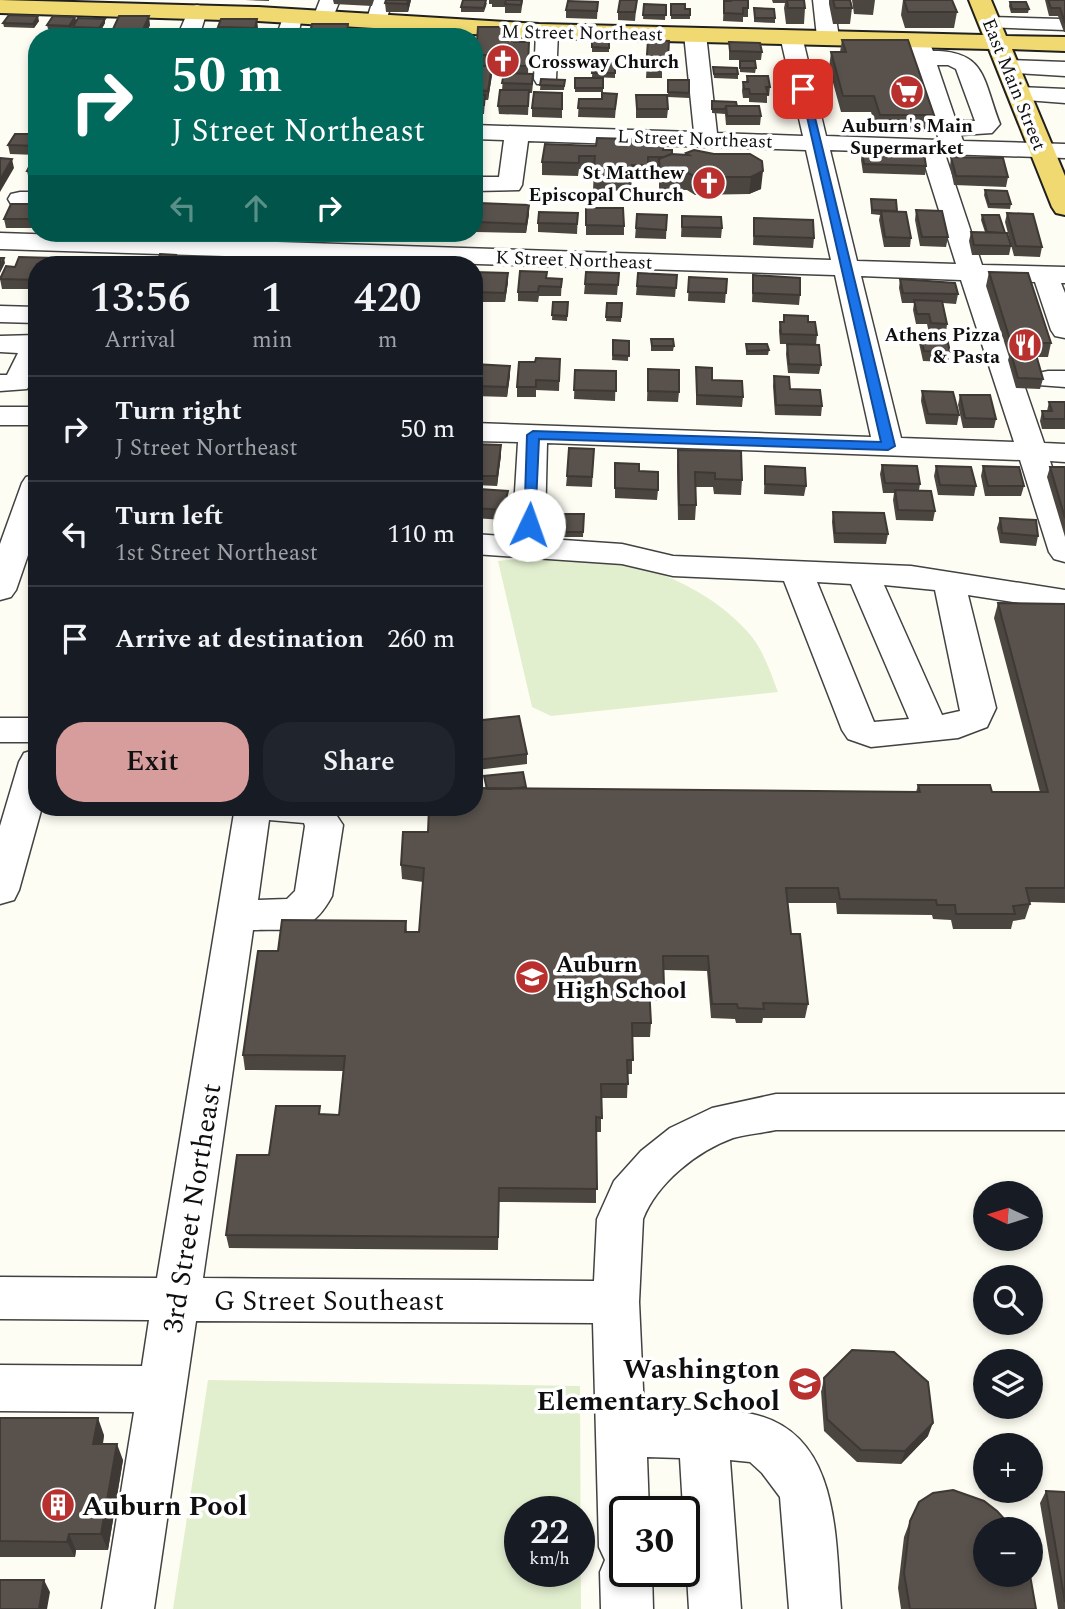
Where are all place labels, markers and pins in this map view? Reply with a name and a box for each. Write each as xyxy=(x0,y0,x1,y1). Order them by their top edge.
church icon: Crossway Church xyxy=(484,42,522,80)
place label: Crossway Church xyxy=(528,48,679,77)
pin xyxy=(773,59,833,119)
supermarket icon: Auburn's Main Supermarket xyxy=(888,73,926,111)
place label: Auburn's Main Supermarket xyxy=(841,112,973,163)
place label: St Matthew Episcopal Church xyxy=(528,159,685,210)
church icon: St Matthew Episcopal Church xyxy=(690,164,728,202)
place label: Athens Pizza & Pasta xyxy=(884,321,1000,372)
restaurant icon: Athens Pizza & Pasta xyxy=(1006,326,1044,364)
place label: Auburn High School xyxy=(556,948,687,1009)
school or university icon: Auburn High School xyxy=(513,958,551,996)
place label: Washington Elementary School xyxy=(536,1348,780,1423)
school or university icon: Washington Elementary School xyxy=(786,1365,824,1403)
place label: Auburn Pool xyxy=(82,1485,247,1528)
building icon: Auburn Pool xyxy=(39,1486,77,1524)

